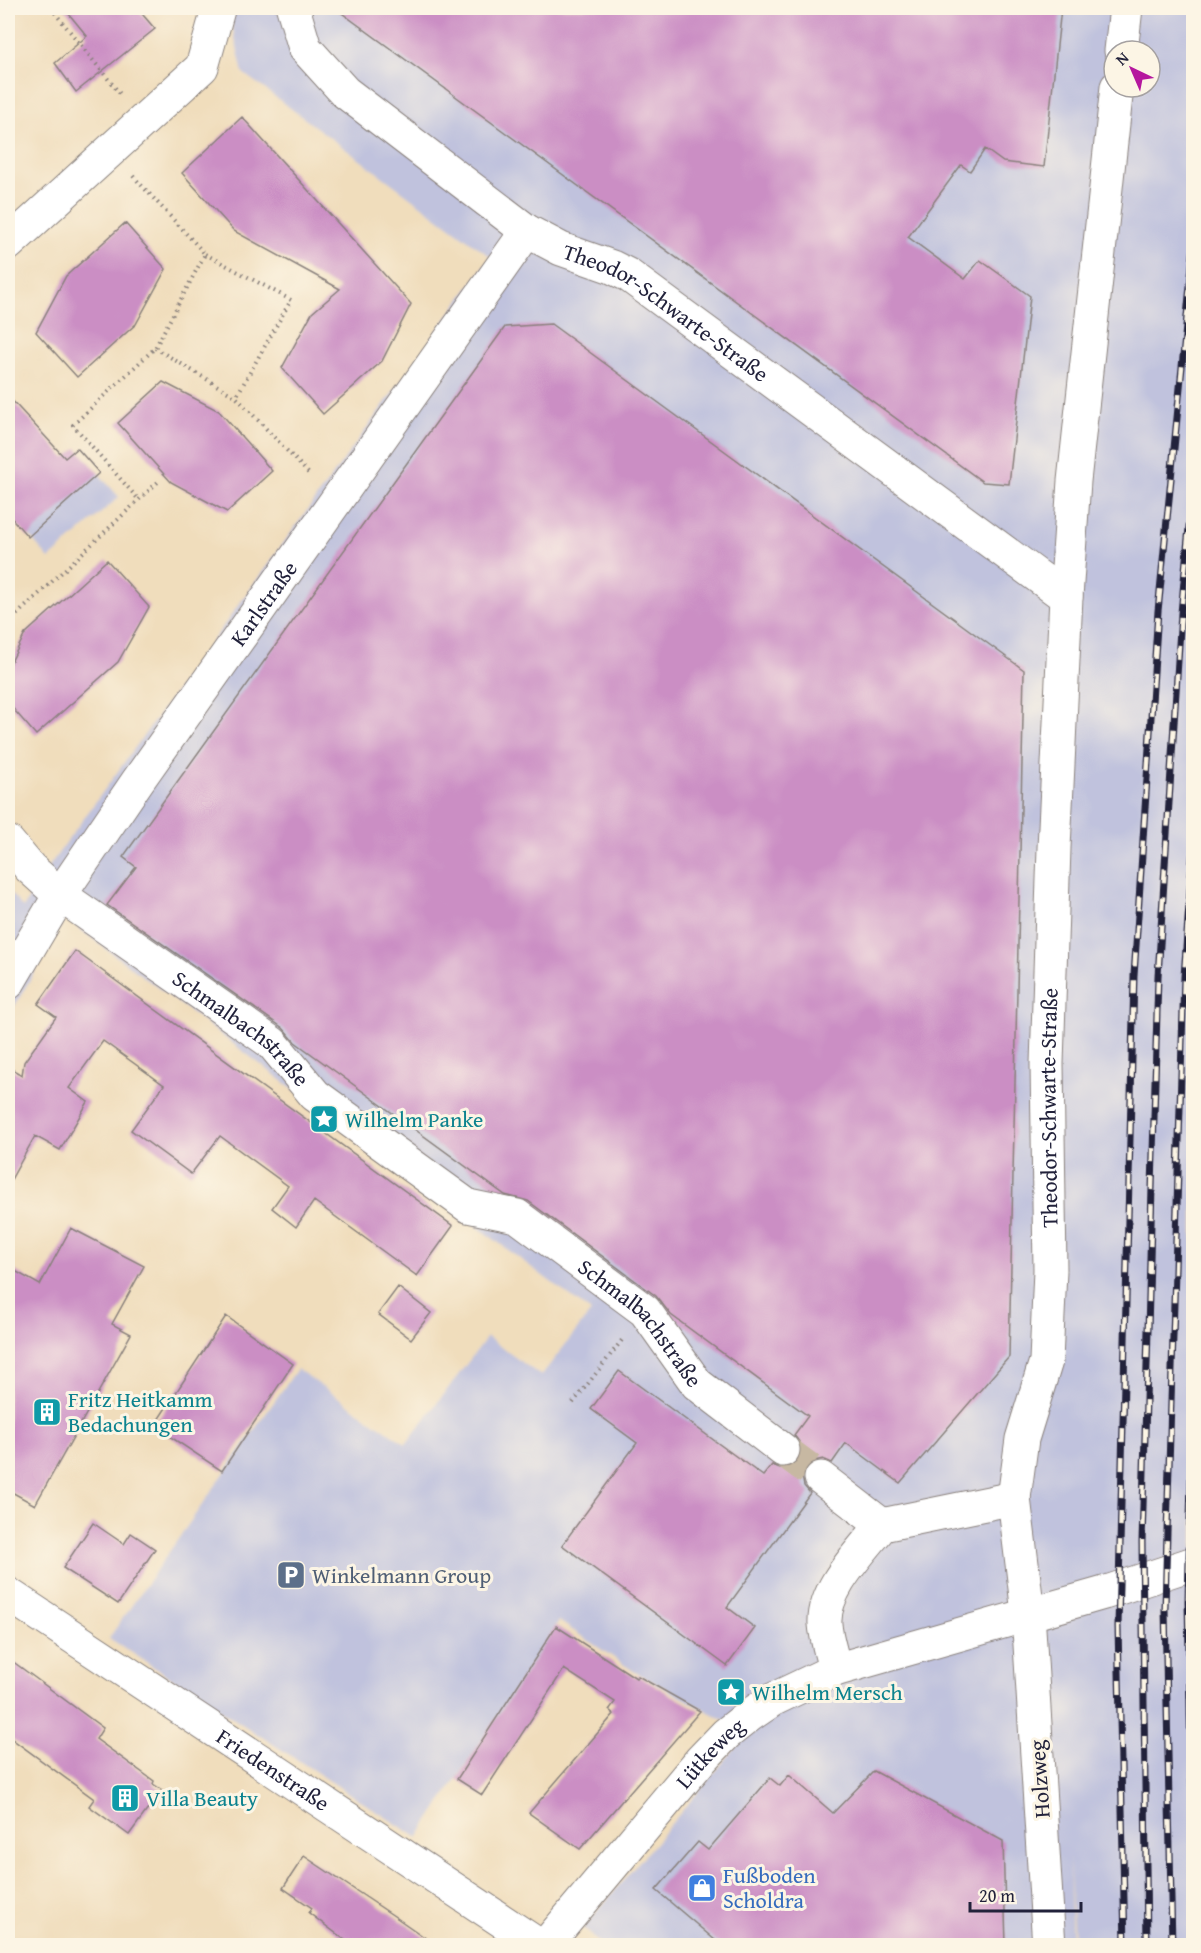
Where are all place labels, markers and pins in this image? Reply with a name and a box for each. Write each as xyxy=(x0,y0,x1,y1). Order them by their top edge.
place icon: Wilhelm Panke xyxy=(308,1103,340,1135)
place label: Wilhelm Panke xyxy=(345,1103,483,1135)
place label: Fritz Heitkamm Bedachungen xyxy=(68,1383,213,1440)
building icon: Fritz Heitkamm Bedachungen xyxy=(31,1396,63,1428)
parking icon: Winkelmann Group xyxy=(275,1559,307,1591)
place label: Winkelmann Group xyxy=(312,1559,491,1591)
place icon: Wilhelm Mersch xyxy=(715,1676,747,1708)
place label: Wilhelm Mersch xyxy=(752,1676,903,1708)
building icon: Villa Beauty xyxy=(109,1782,141,1814)
place label: Villa Beauty xyxy=(146,1782,258,1814)
place label: Fußboden Scholdra xyxy=(723,1859,816,1916)
shop icon: Fußboden Scholdra xyxy=(686,1872,718,1904)

